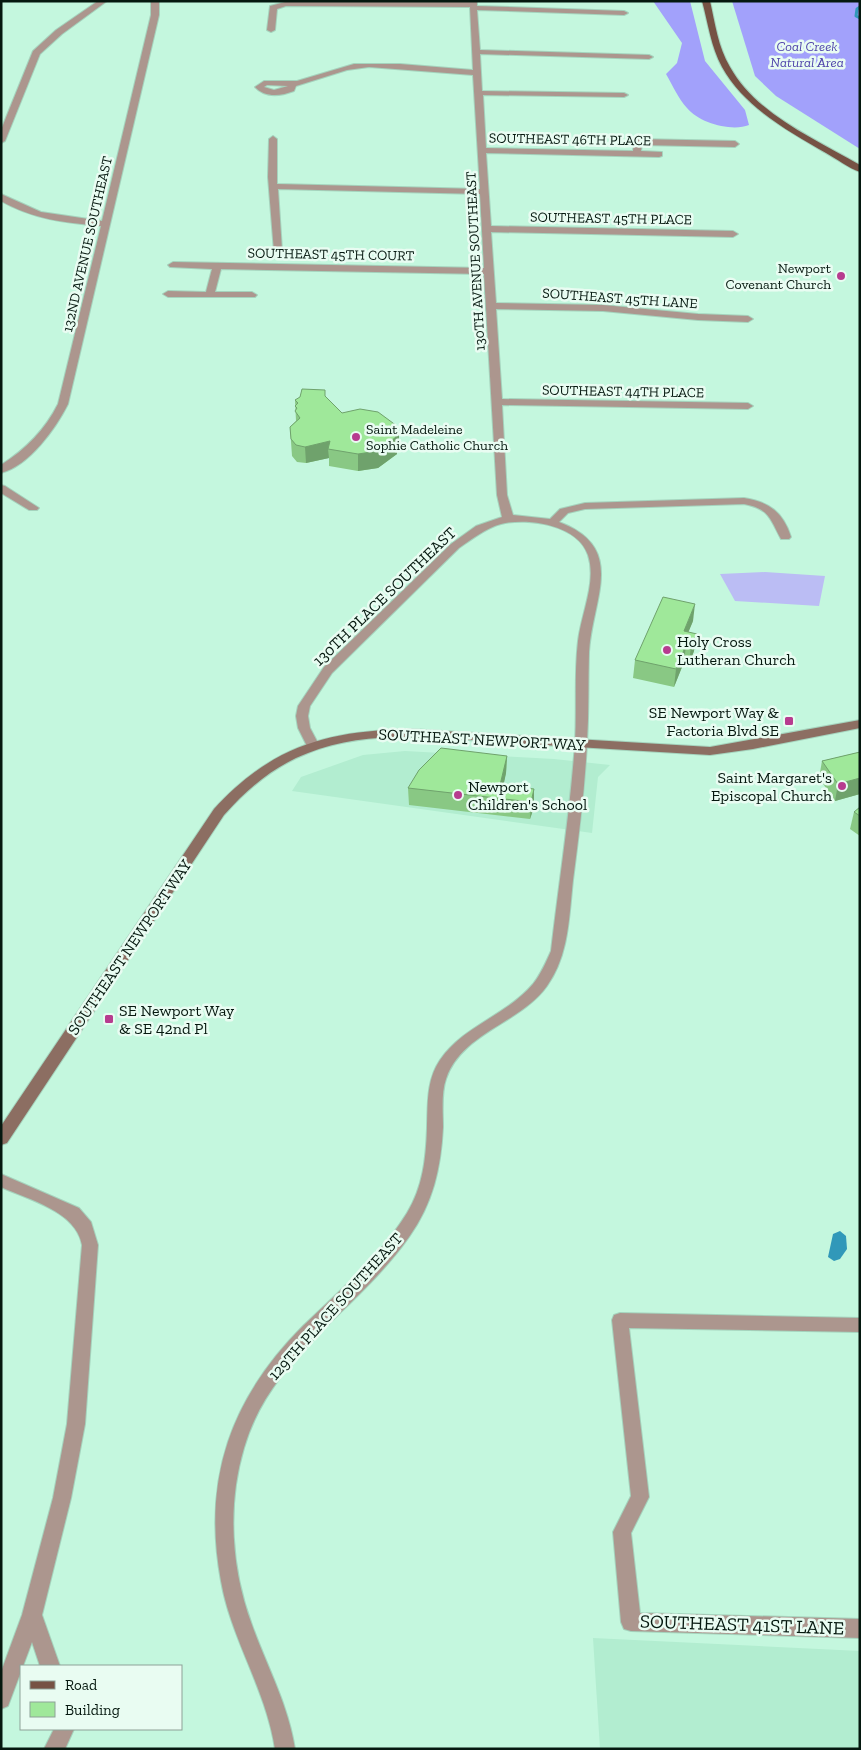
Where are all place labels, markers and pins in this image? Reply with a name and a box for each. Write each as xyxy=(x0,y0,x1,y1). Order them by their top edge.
place label: Newport Covenant Church xyxy=(725,260,832,293)
marker: Newport Covenant Church xyxy=(835,270,847,282)
place label: Saint Madeleine Sophie Catholic Church xyxy=(366,421,508,454)
marker: Saint Madeleine Sophie Catholic Church xyxy=(350,431,362,443)
place label: Holy Cross Lutheran Church xyxy=(677,632,796,669)
marker: Holy Cross Lutheran Church xyxy=(661,644,673,656)
place label: SE Newport Way & Factoria Blvd SE xyxy=(649,703,779,740)
marker: SE Newport Way & Factoria Blvd SE xyxy=(783,715,795,727)
place label: Saint Margaret's Episcopal Church xyxy=(711,768,832,805)
place label: Newport Children's School xyxy=(468,777,587,814)
marker: Saint Margaret's Episcopal Church xyxy=(836,780,848,792)
marker: Newport Children's School xyxy=(452,789,464,801)
place label: SE Newport Way & SE 42nd Pl xyxy=(119,1001,235,1038)
marker: SE Newport Way & SE 42nd Pl xyxy=(103,1013,115,1025)

